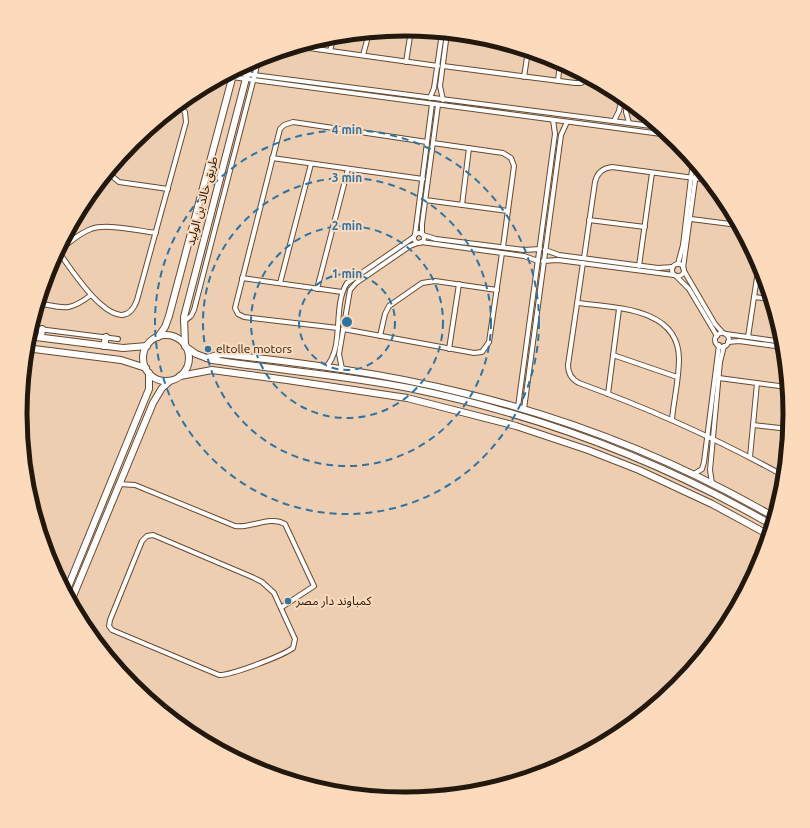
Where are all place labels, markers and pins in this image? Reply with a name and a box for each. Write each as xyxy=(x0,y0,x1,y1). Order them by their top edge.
centre of rings xyxy=(340,315,354,329)
place label: eltolle motors xyxy=(216,342,292,355)
marker: eltolle motors xyxy=(203,344,213,354)
place label: كمباوند دار مصر xyxy=(295,594,372,608)
marker: كمباوند دار مصر xyxy=(283,596,293,606)

